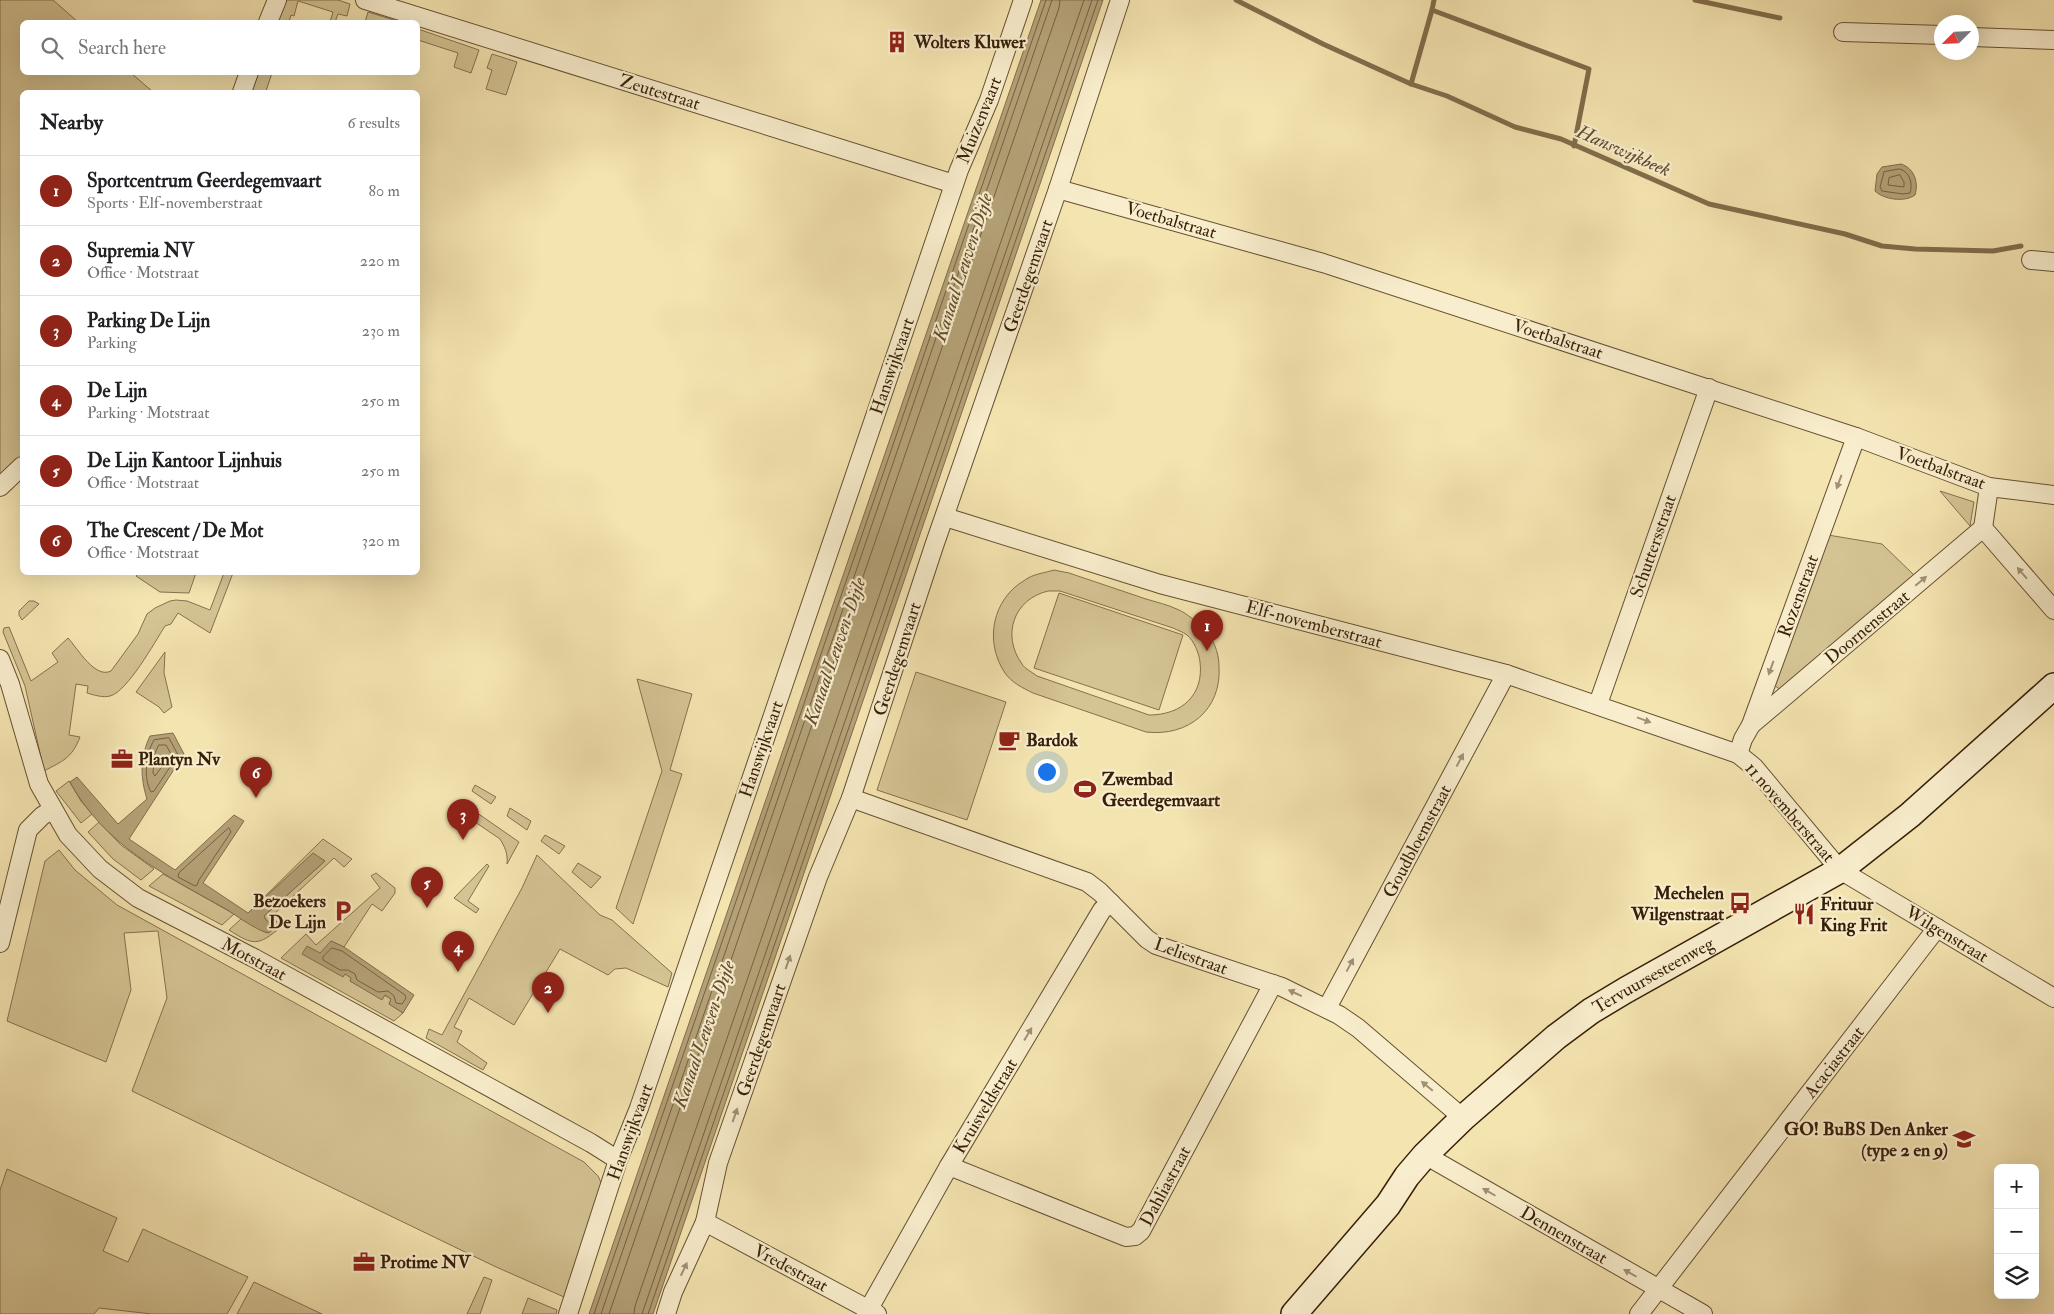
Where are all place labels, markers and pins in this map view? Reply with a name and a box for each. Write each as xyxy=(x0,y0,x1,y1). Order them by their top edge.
building icon: Wolters Kluwer xyxy=(884,29,910,55)
place label: Wolters Kluwer xyxy=(913,31,1026,54)
pin: 1 xyxy=(1191,610,1223,651)
cafe icon: Bardok xyxy=(996,727,1022,753)
place label: Bardok xyxy=(1026,729,1078,752)
office icon: Plantyn Nv xyxy=(109,746,135,772)
place label: Plantyn Nv xyxy=(138,748,221,771)
pin: 6 xyxy=(240,757,272,798)
place label: Zwembad Geerdegemvaart xyxy=(1102,768,1220,812)
sports icon: Zwembad Geerdegemvaart xyxy=(1072,776,1098,802)
pin: 3 xyxy=(447,799,479,840)
pin: 5 xyxy=(411,867,443,908)
place label: Mechelen Wilgenstraat xyxy=(1630,882,1725,926)
place label: Bezoekers De Lijn xyxy=(253,890,327,934)
bus stop icon: Mechelen Wilgenstraat xyxy=(1727,890,1753,916)
place label: Frituur King Frit xyxy=(1820,893,1888,937)
parking icon: Bezoekers De Lijn xyxy=(330,898,356,924)
restaurant icon: Frituur King Frit xyxy=(1791,901,1817,927)
pin: 4 xyxy=(442,931,474,972)
pin: 2 xyxy=(532,972,564,1013)
place label: GO! BuBS Den Anker (type 2 en 9) xyxy=(1784,1118,1948,1162)
school or university icon: GO! BuBS Den Anker (type 2 en 9) xyxy=(1951,1126,1977,1152)
office icon: Protime NV xyxy=(351,1249,377,1275)
place label: Protime NV xyxy=(380,1251,472,1274)

